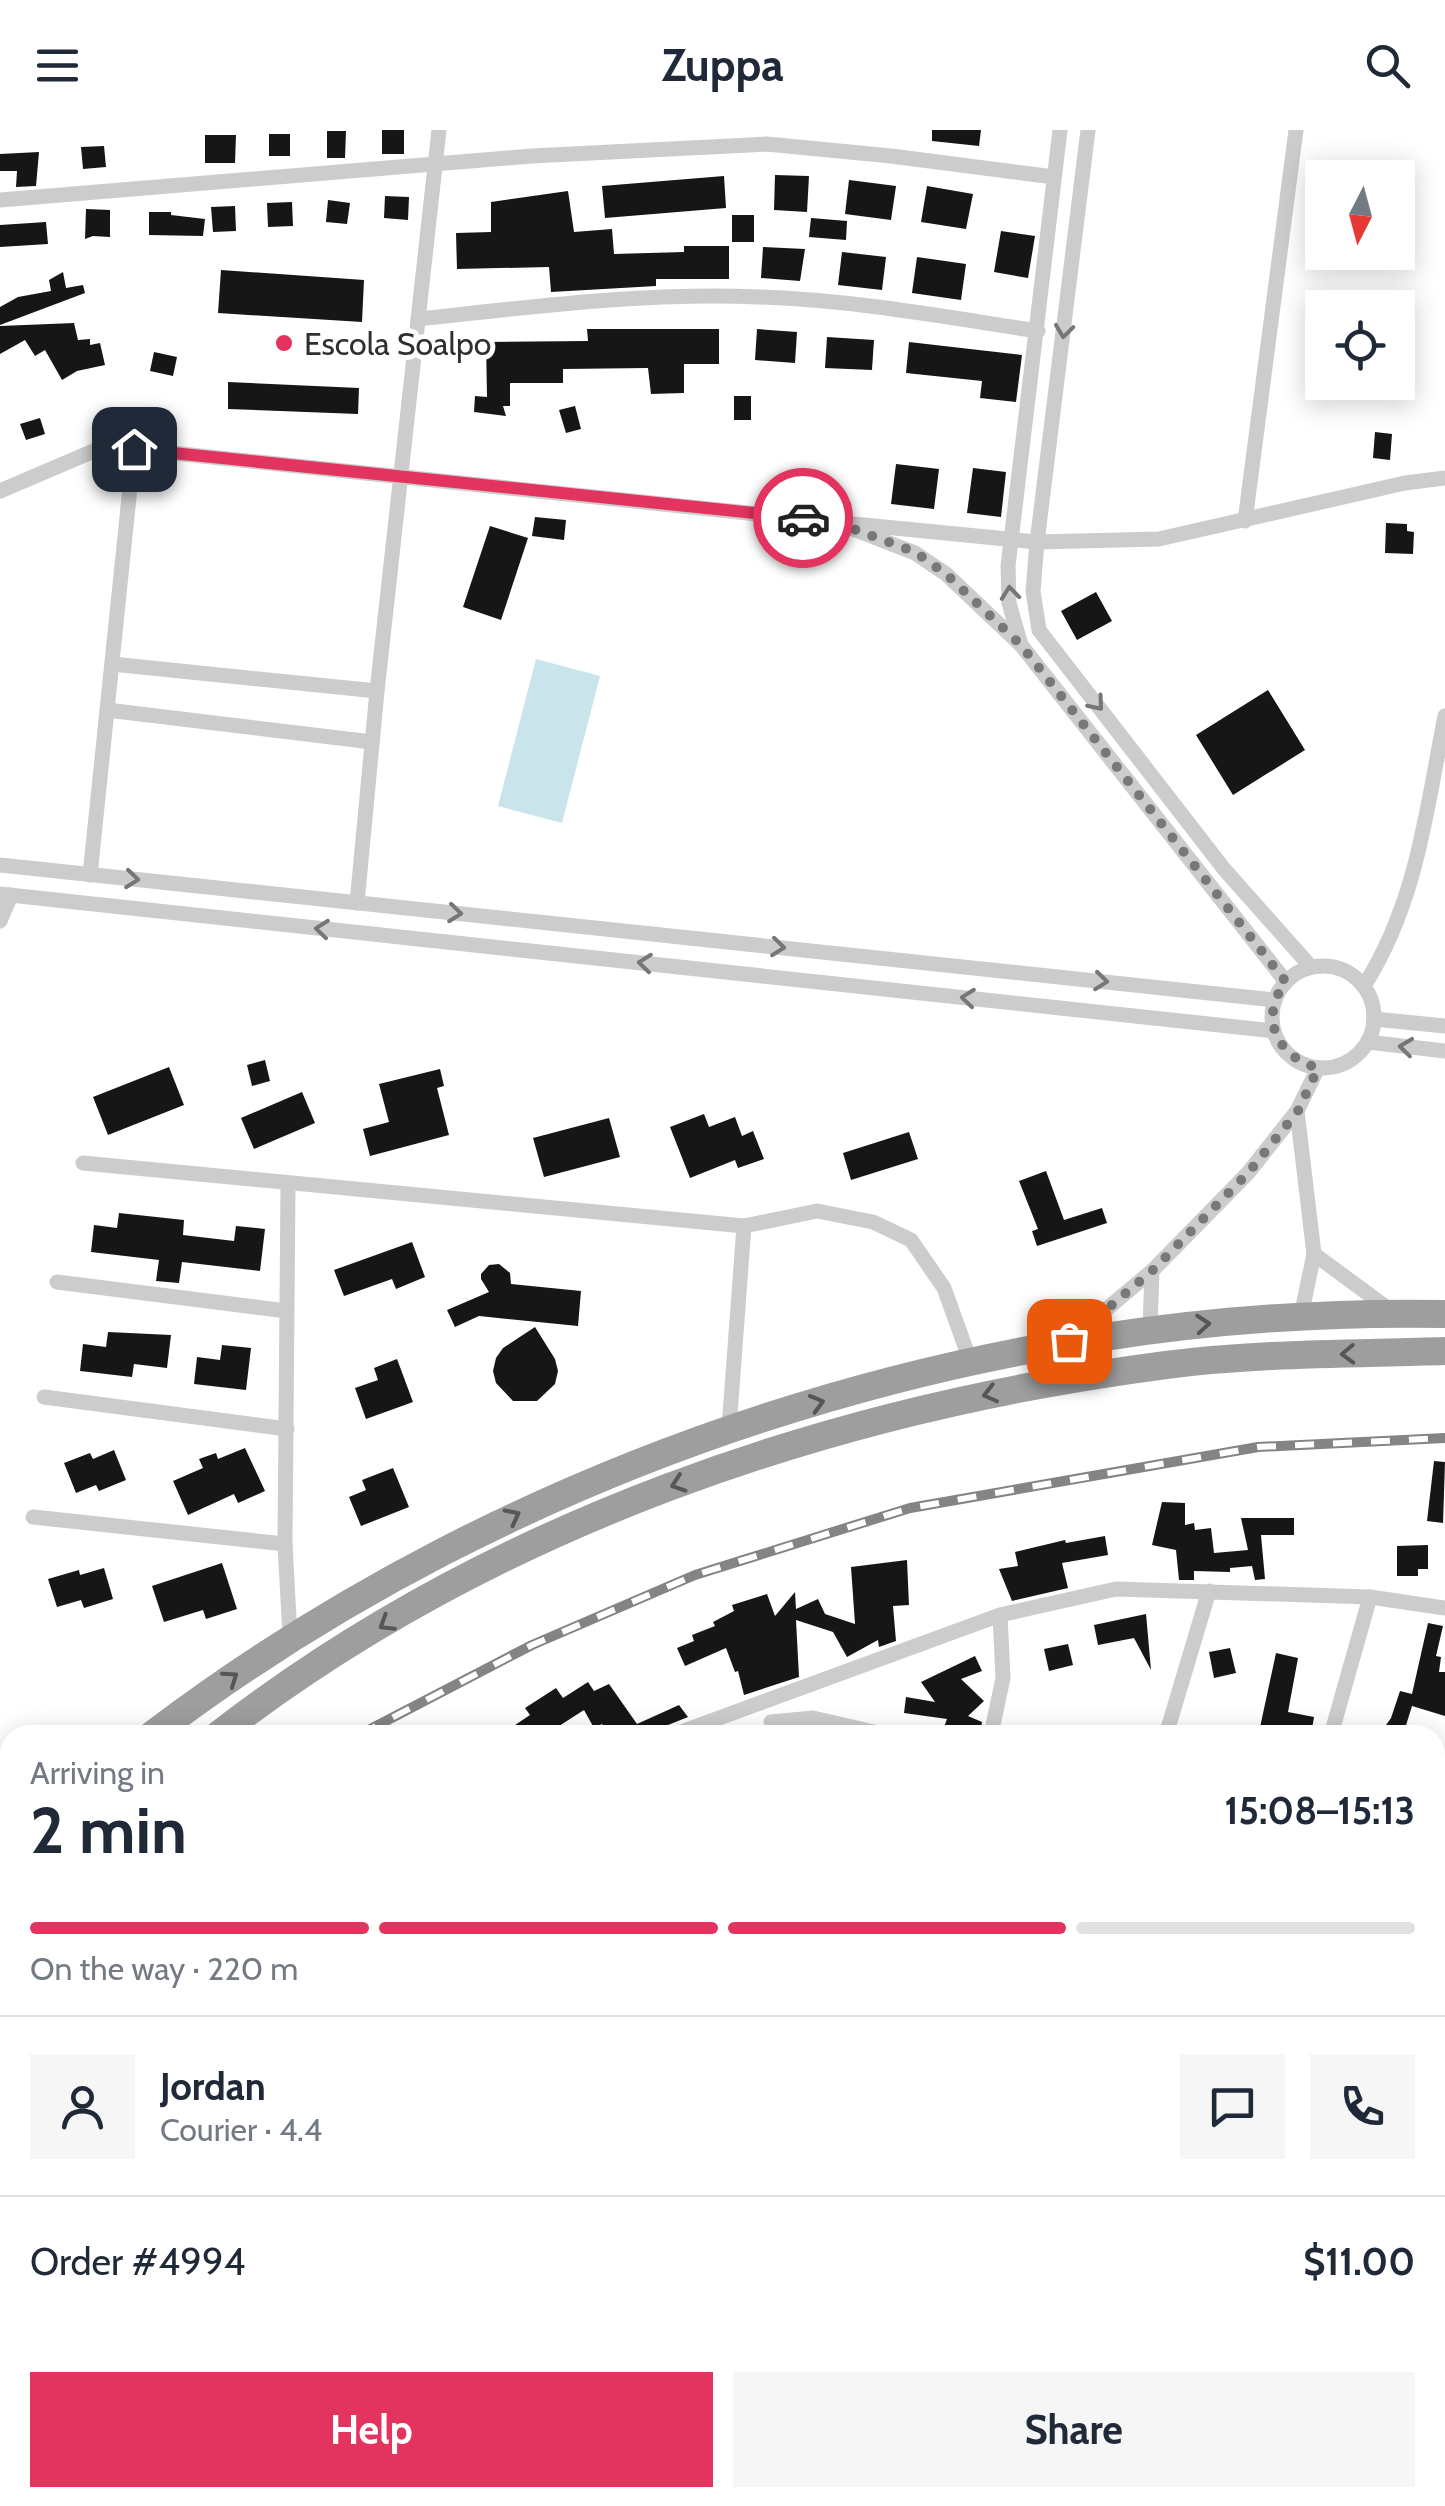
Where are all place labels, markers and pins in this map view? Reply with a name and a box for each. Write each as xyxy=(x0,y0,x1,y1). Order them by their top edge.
place label: Escola Soalpo xyxy=(304,324,491,363)
marker: Escola Soalpo xyxy=(273,332,295,354)
pin xyxy=(92,407,177,492)
pin xyxy=(1027,1299,1112,1384)

